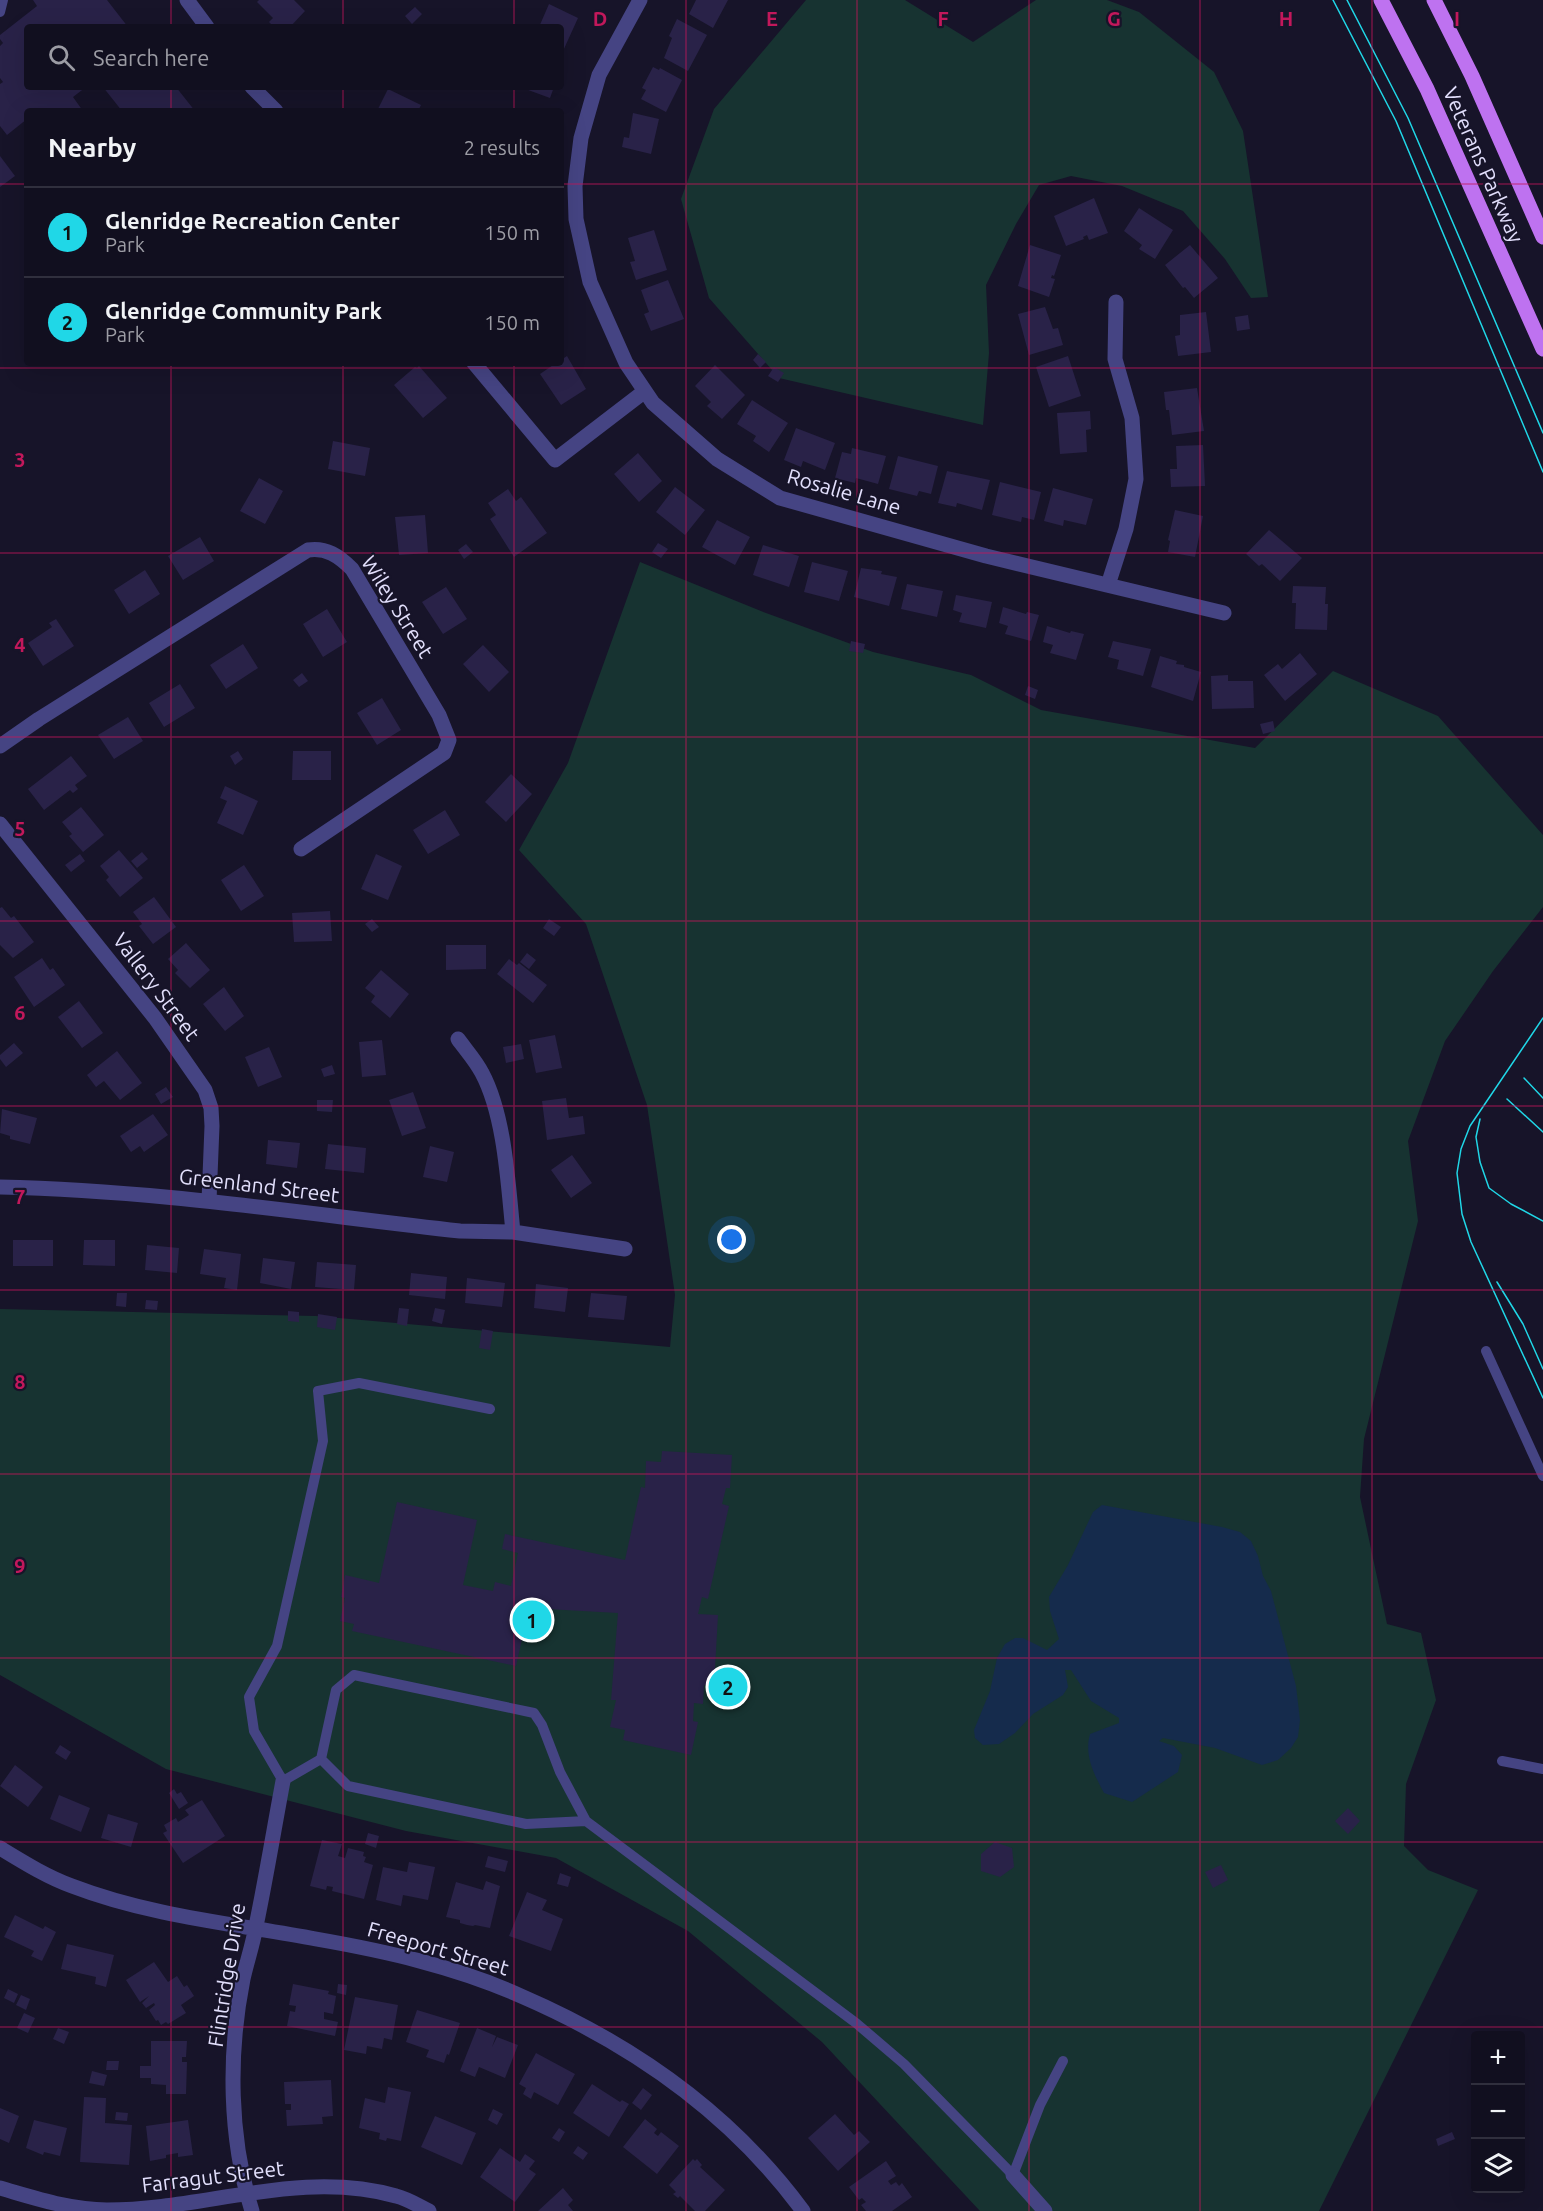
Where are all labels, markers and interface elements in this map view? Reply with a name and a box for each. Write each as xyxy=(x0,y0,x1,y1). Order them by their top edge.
text: D xyxy=(593,7,607,30)
text: E xyxy=(766,7,778,30)
text: F xyxy=(937,7,949,30)
text: G xyxy=(1107,7,1121,30)
text: H xyxy=(1279,7,1293,30)
text: I xyxy=(1454,7,1460,30)
search box xyxy=(24,24,564,90)
icon: search xyxy=(45,41,78,74)
text: Search here xyxy=(93,45,209,70)
street label: Veterans Parkway xyxy=(1439,83,1529,246)
text: Nearby xyxy=(48,133,136,162)
text: 2 results xyxy=(464,136,540,159)
text: Glenridge Recreation Center xyxy=(105,208,400,233)
text: 1 xyxy=(62,221,73,244)
text: 150 m xyxy=(484,221,540,244)
text: Park xyxy=(105,233,145,256)
text: Glenridge Community Park xyxy=(105,298,382,323)
text: 2 xyxy=(62,311,73,334)
text: 150 m xyxy=(484,311,540,334)
text: Park xyxy=(105,323,145,346)
text: 3 xyxy=(14,448,26,471)
street label: Rosalie Lane xyxy=(785,463,904,519)
street label: Wiley Street xyxy=(357,551,439,662)
text: 4 xyxy=(14,633,26,656)
text: 5 xyxy=(14,817,26,840)
street label: Vallery Street xyxy=(109,928,205,1045)
text: 6 xyxy=(14,1001,26,1024)
street label: Greenland Street xyxy=(178,1163,341,1207)
text: 7 xyxy=(14,1185,26,1208)
your location xyxy=(717,1225,746,1254)
text: 8 xyxy=(14,1370,26,1393)
text: 9 xyxy=(14,1554,26,1577)
pin: 1 xyxy=(512,1598,552,1642)
pin: 2 xyxy=(708,1664,748,1710)
street label: Flintridge Drive xyxy=(203,1901,249,2049)
street label: Freeport Street xyxy=(365,1916,512,1980)
map controls xyxy=(1471,2031,1525,2193)
button: + xyxy=(1471,2031,1525,2085)
button: − xyxy=(1471,2085,1525,2139)
button: layers xyxy=(1471,2139,1525,2193)
street label: Farragut Street xyxy=(140,2155,286,2197)

